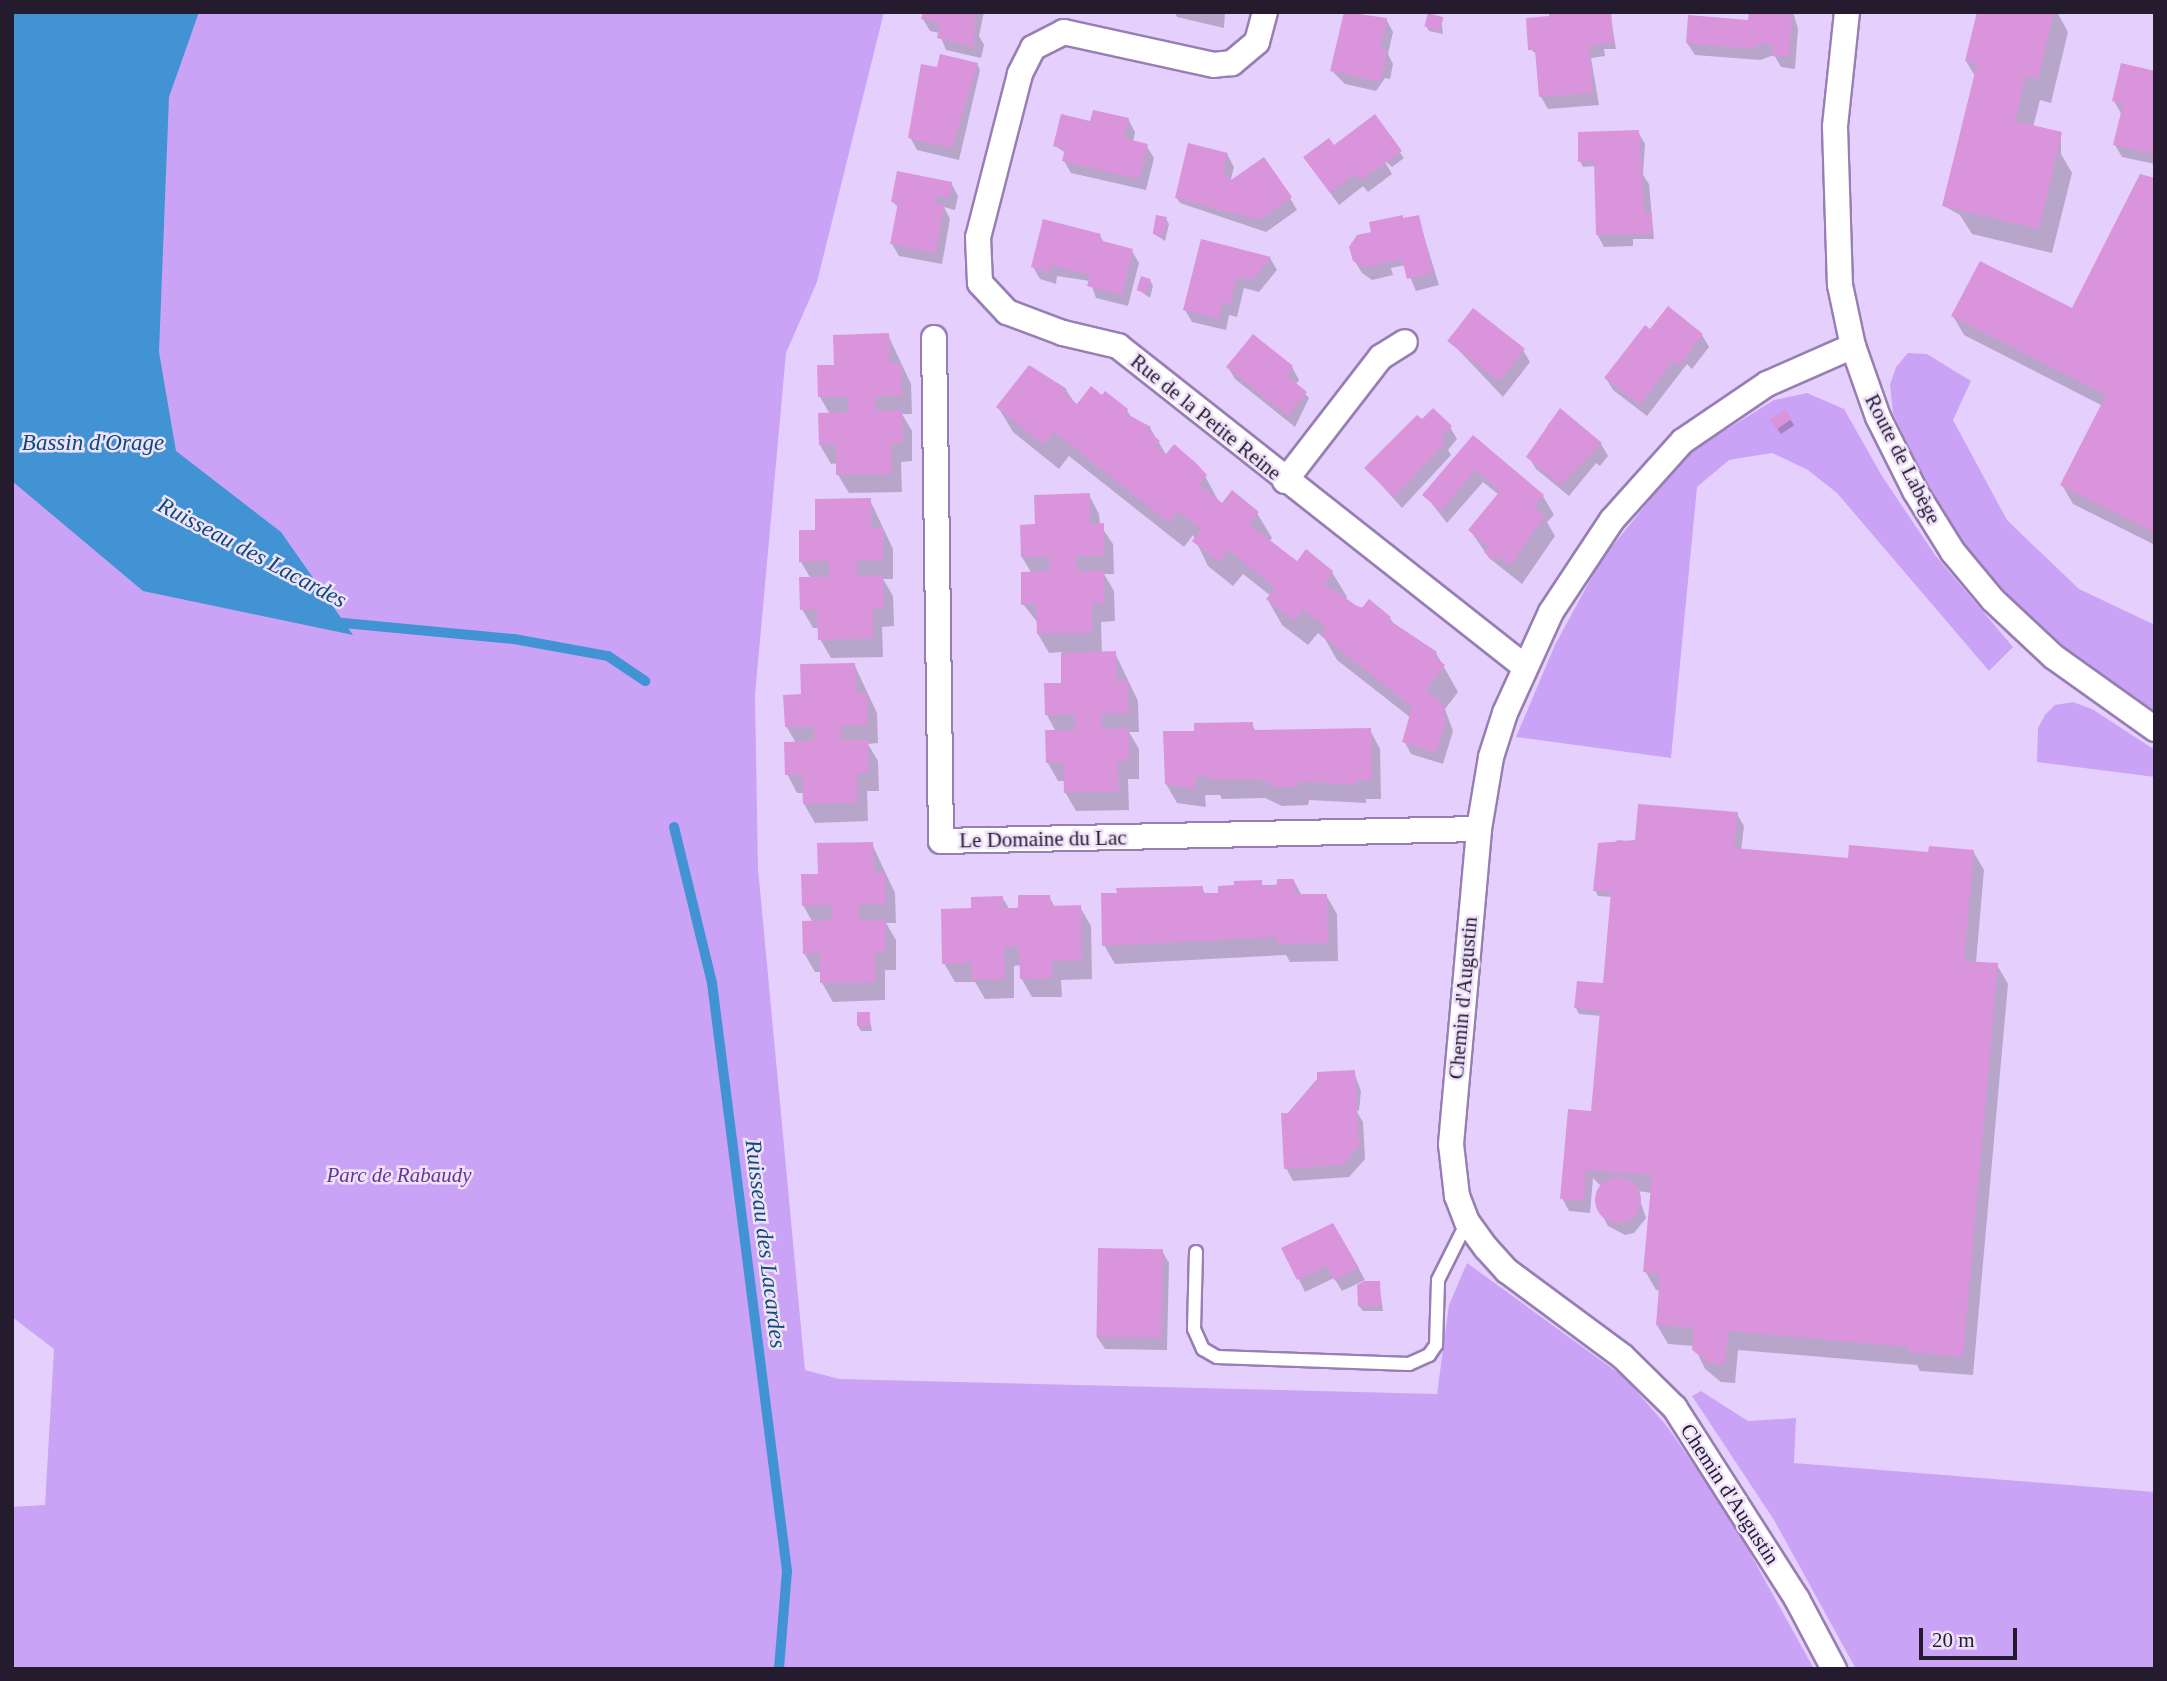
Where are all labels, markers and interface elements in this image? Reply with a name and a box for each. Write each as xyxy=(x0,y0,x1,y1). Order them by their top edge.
street label: Rue de la Petite Reine xyxy=(1126,348,1286,486)
street label: Route de Labège xyxy=(1859,390,1947,528)
water label: Bassin d'Orage xyxy=(22,429,164,457)
water label: Ruisseau des Lacardes xyxy=(153,492,351,614)
street label: Le Domaine du Lac xyxy=(959,825,1127,853)
street label: Chemin d'Augustin xyxy=(1443,916,1483,1080)
water label: Ruisseau des Lacardes xyxy=(739,1138,791,1350)
park label: Parc de Rabaudy xyxy=(326,1162,472,1188)
street label: Chemin d'Augustin xyxy=(1675,1419,1785,1569)
scale bar xyxy=(1922,1614,2020,1658)
text: 20 m xyxy=(1932,1628,1975,1652)

